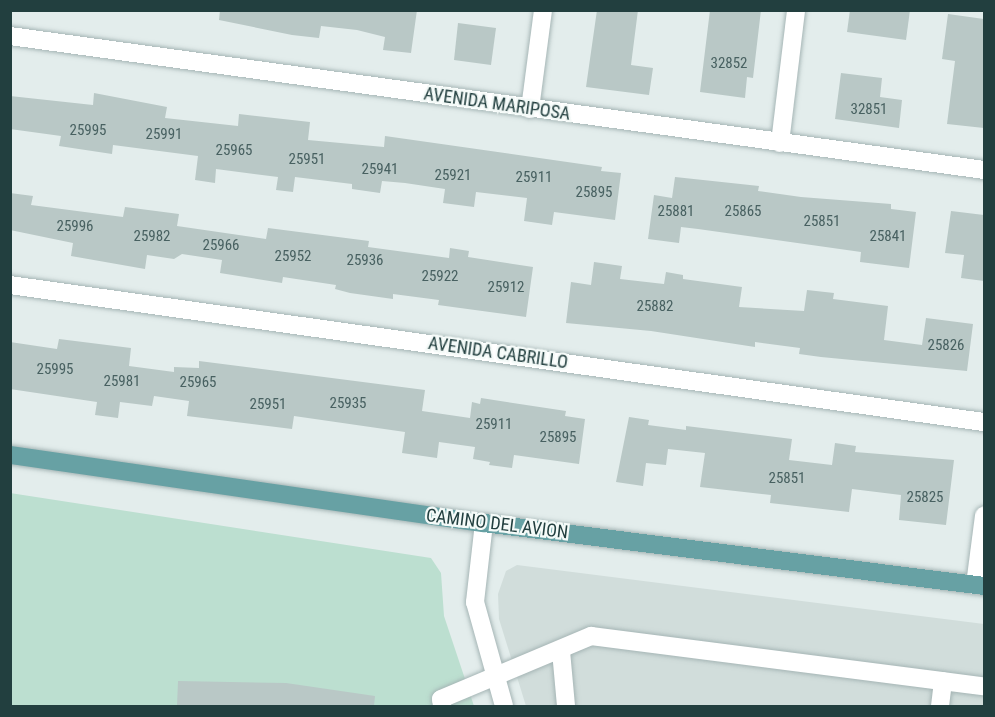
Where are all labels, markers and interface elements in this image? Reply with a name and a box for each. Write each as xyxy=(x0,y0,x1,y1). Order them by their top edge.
house number: 32852 xyxy=(710,55,748,73)
street label: AVENIDA MARIPOSA xyxy=(422,83,572,125)
house number: 32851 xyxy=(850,101,888,119)
house number: 25995 xyxy=(69,122,107,140)
house number: 25991 xyxy=(145,126,183,144)
house number: 25965 xyxy=(215,142,253,160)
house number: 25951 xyxy=(288,151,326,169)
house number: 25941 xyxy=(361,161,399,179)
house number: 25921 xyxy=(434,167,472,185)
house number: 25911 xyxy=(515,169,553,187)
house number: 25895 xyxy=(575,184,613,202)
house number: 25881 xyxy=(657,203,695,221)
house number: 25865 xyxy=(724,203,762,221)
house number: 25851 xyxy=(803,213,841,231)
house number: 25996 xyxy=(56,218,94,236)
house number: 25982 xyxy=(133,228,171,246)
house number: 25841 xyxy=(869,228,907,246)
house number: 25966 xyxy=(202,237,240,255)
house number: 25952 xyxy=(274,248,312,266)
house number: 25936 xyxy=(346,252,384,270)
house number: 25922 xyxy=(421,268,459,286)
house number: 25912 xyxy=(487,279,525,297)
house number: 25882 xyxy=(636,298,674,316)
street label: AVENIDA CABRILLO xyxy=(427,333,569,373)
house number: 25826 xyxy=(927,337,965,355)
house number: 25995 xyxy=(36,361,74,379)
house number: 25981 xyxy=(103,373,141,391)
house number: 25965 xyxy=(179,374,217,392)
house number: 25935 xyxy=(329,395,367,413)
house number: 25951 xyxy=(249,396,287,414)
house number: 25911 xyxy=(475,416,513,434)
house number: 25895 xyxy=(539,429,577,447)
house number: 25851 xyxy=(768,470,806,488)
house number: 25825 xyxy=(906,489,944,507)
street label: CAMINO DEL AVION xyxy=(425,505,569,543)

